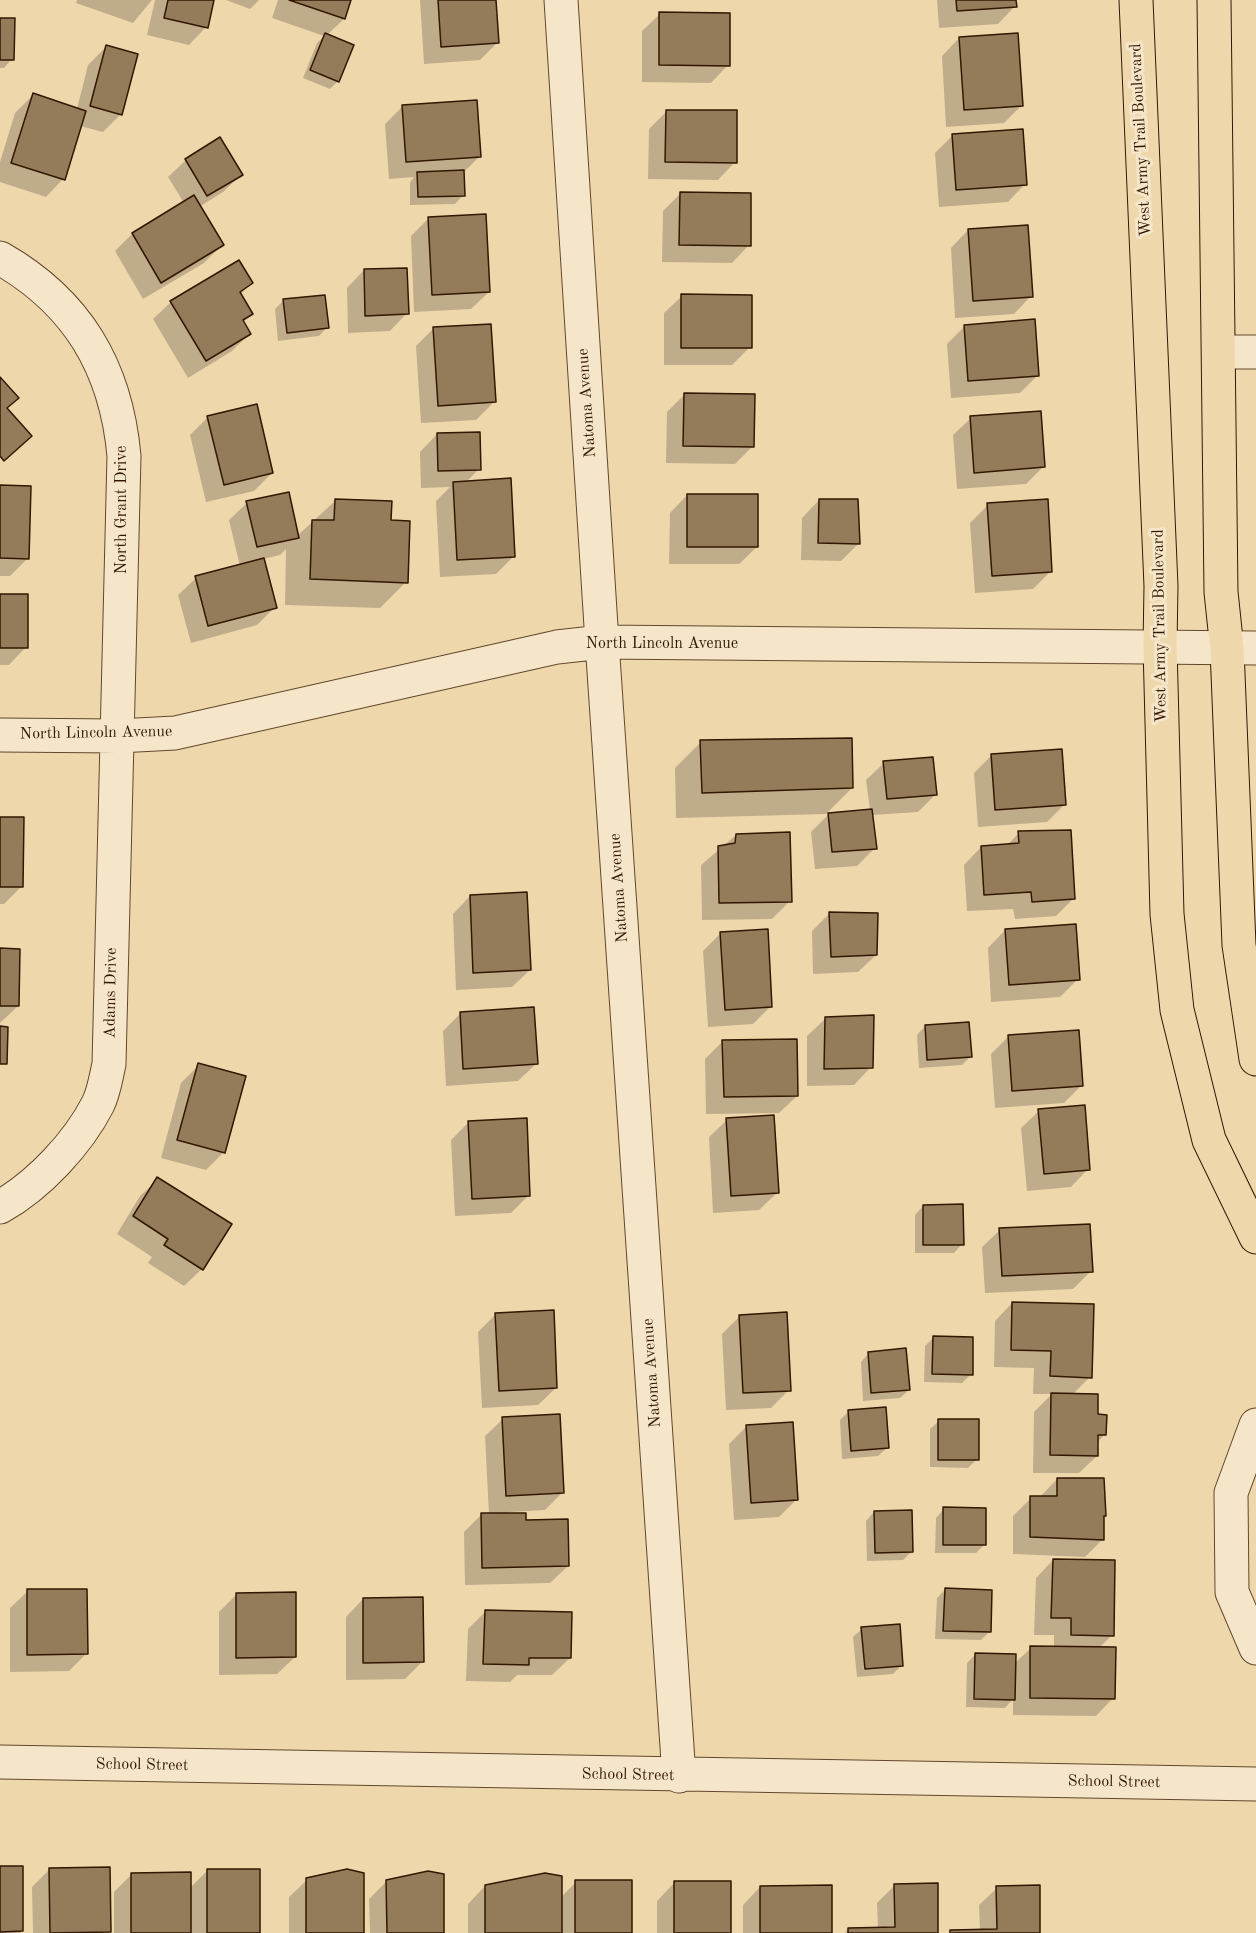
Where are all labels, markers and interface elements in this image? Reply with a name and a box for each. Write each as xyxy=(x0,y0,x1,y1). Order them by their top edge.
street label: West Army Trail Boulevard xyxy=(1126,43,1156,237)
street label: Natoma Avenue xyxy=(574,348,600,458)
street label: North Grant Drive xyxy=(112,446,132,574)
street label: West Army Trail Boulevard xyxy=(1149,529,1171,723)
street label: North Lincoln Avenue xyxy=(586,634,738,654)
street label: North Lincoln Avenue xyxy=(20,722,172,744)
street label: Natoma Avenue xyxy=(606,833,632,943)
street label: Adams Drive xyxy=(101,947,121,1039)
street label: Natoma Avenue xyxy=(639,1318,665,1428)
street label: School Street xyxy=(96,1755,188,1775)
street label: School Street xyxy=(582,1765,674,1785)
street label: School Street xyxy=(1068,1772,1160,1792)

